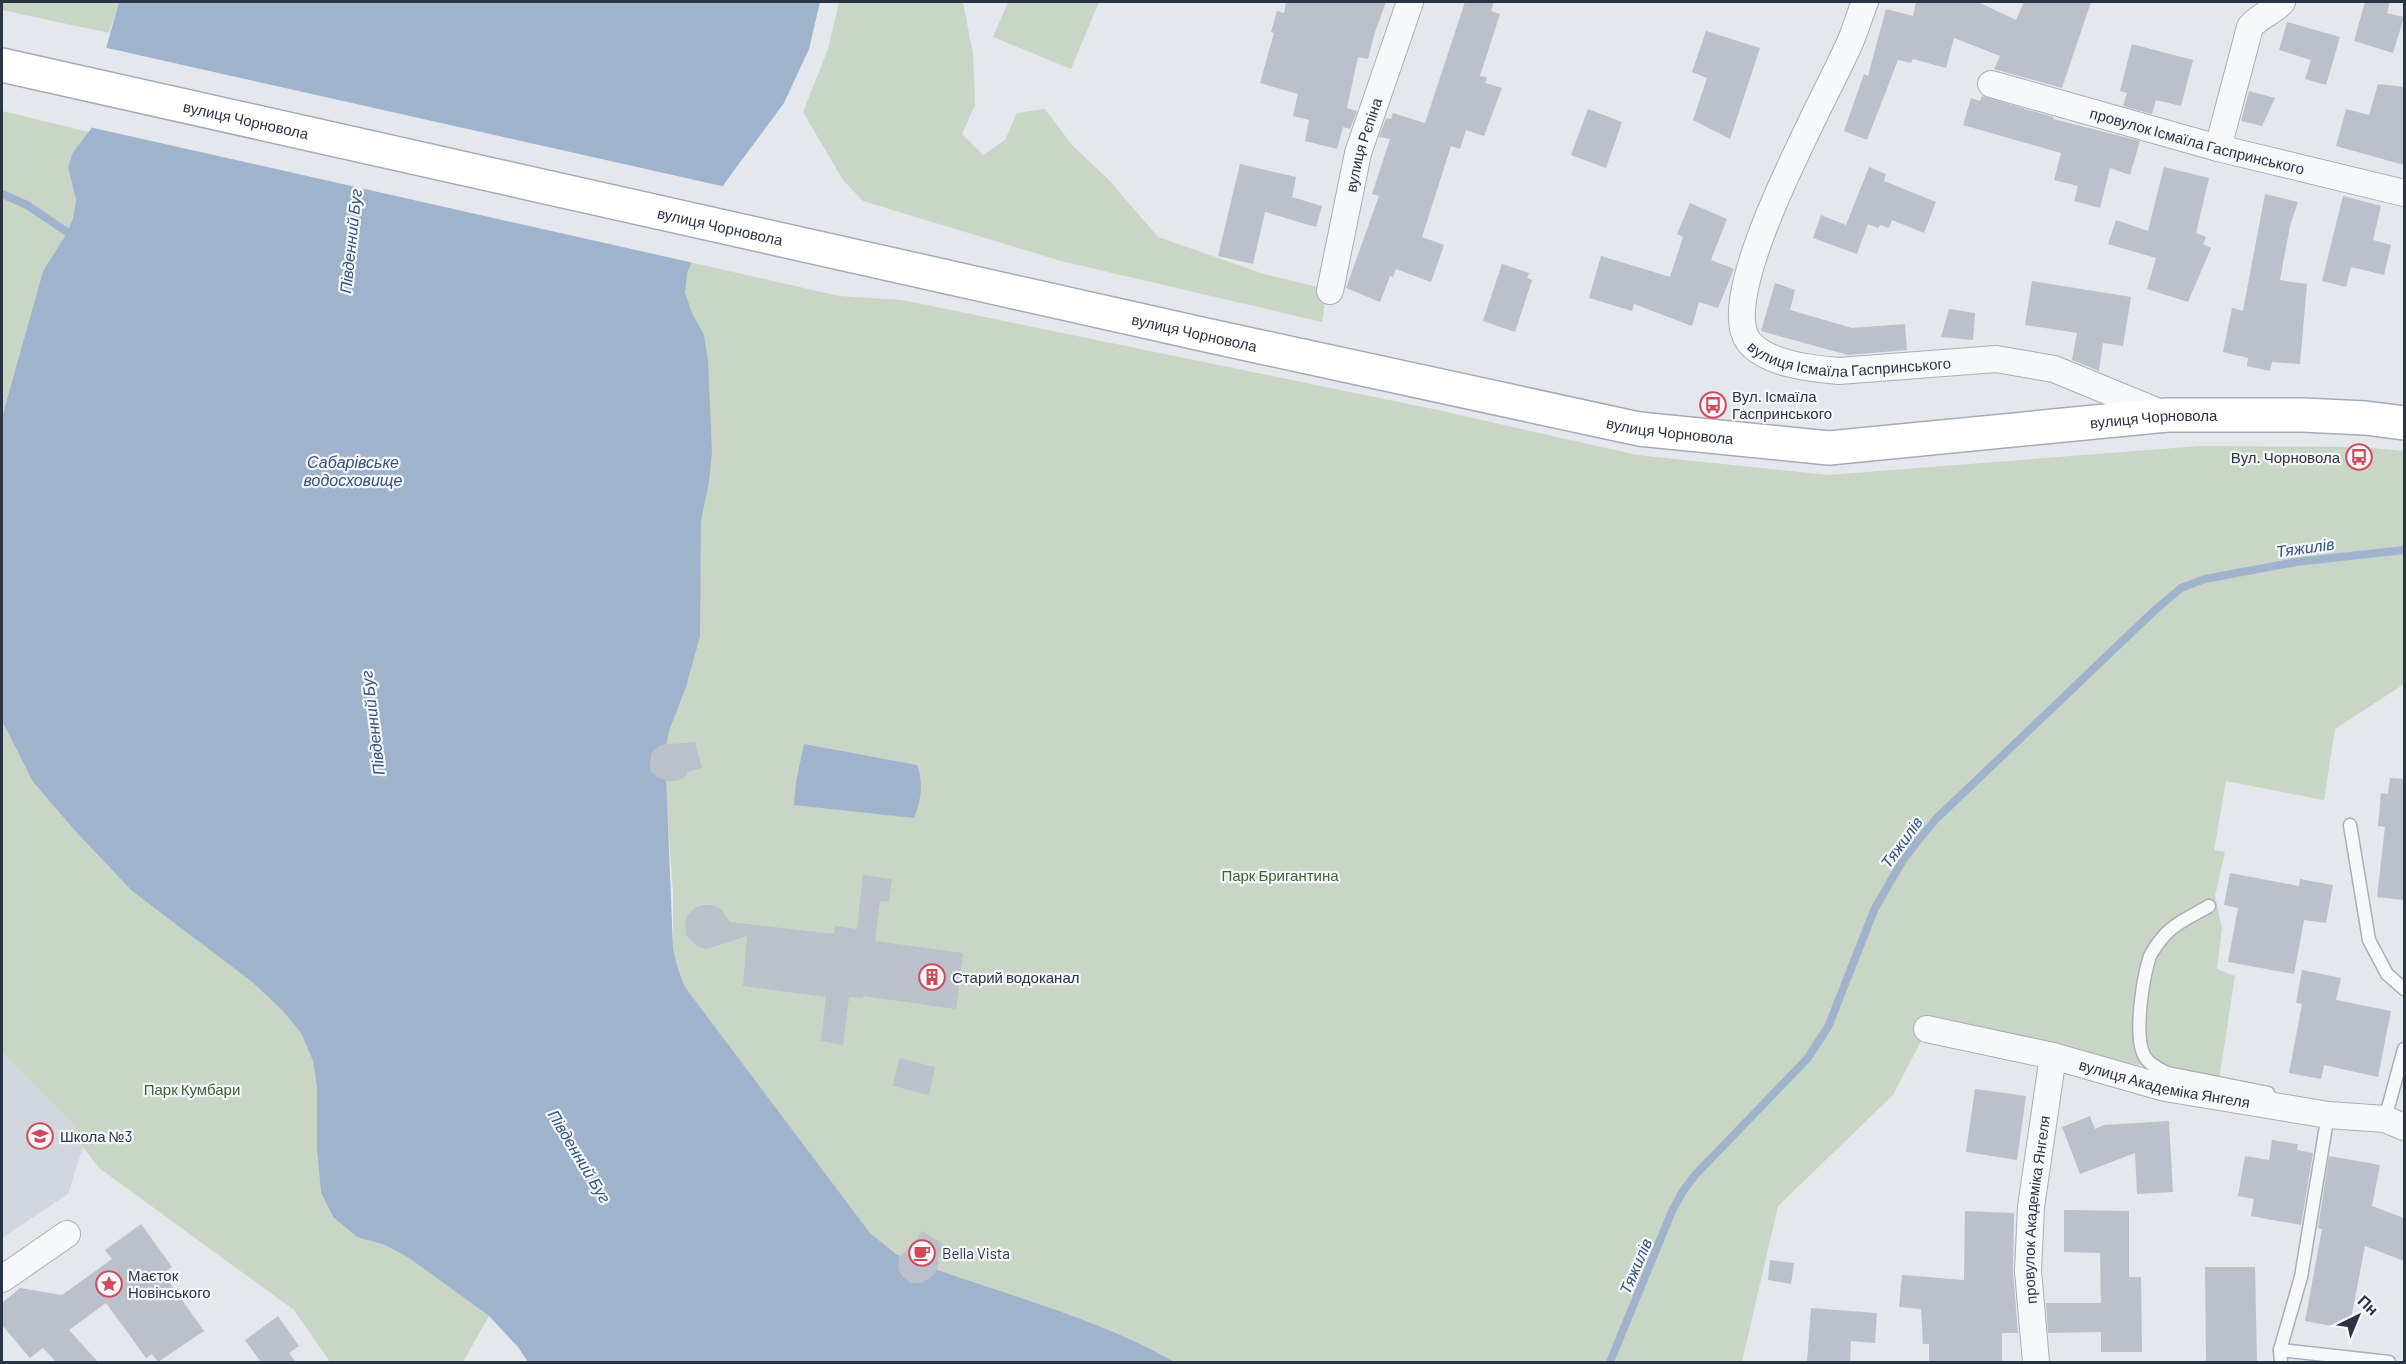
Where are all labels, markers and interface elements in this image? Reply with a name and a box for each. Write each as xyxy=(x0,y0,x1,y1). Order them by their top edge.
street label: вулиця Рєпіна xyxy=(1341,95,1386,194)
street label: вулиця Чорновола xyxy=(182,97,311,143)
street label: провулок Ісмаїла Гаспринського xyxy=(2088,103,2306,178)
water label: Південний Буг xyxy=(335,188,365,294)
street label: вулиця Чорновола xyxy=(656,203,785,249)
street label: вулиця Чорновола xyxy=(1130,310,1259,355)
street label: вулиця Ісмаїла Гаспринського xyxy=(1744,337,1952,380)
place label: Вул. Ісмаїла Гаспринського xyxy=(1732,387,1832,422)
bus stop icon: Вул. Ісмаїла Гаспринського xyxy=(1698,390,1728,420)
street label: вулиця Чорновола xyxy=(2089,406,2218,431)
street label: вулиця Чорновола xyxy=(1605,413,1735,447)
bus stop icon: Вул. Чорновола xyxy=(2344,442,2374,472)
place label: Вул. Чорновола xyxy=(2231,448,2341,466)
water label: Сабарівське водосховище xyxy=(304,452,402,489)
water label: Тяжилів xyxy=(2275,534,2335,560)
water label: Південний Буг xyxy=(356,669,388,776)
water label: Тяжилів xyxy=(1876,813,1926,871)
park label: Парк Бригантина xyxy=(1221,866,1339,884)
building icon: Старий водоканал xyxy=(917,962,947,992)
place label: Старий водоканал xyxy=(952,968,1080,986)
street label: вулиця Академіка Янгеля xyxy=(2077,1055,2251,1111)
park label: Парк Кумбари xyxy=(144,1080,240,1098)
water label: Південний Буг xyxy=(545,1106,615,1206)
street label: провулок Академіка Янгеля xyxy=(2019,1114,2053,1305)
school or university icon: Школа №3 xyxy=(25,1121,55,1151)
place label: Школа №3 xyxy=(60,1127,132,1145)
water label: Тяжилів xyxy=(1615,1235,1655,1297)
cafe icon: Bella Vista xyxy=(907,1238,937,1268)
place label: Bella Vista xyxy=(942,1244,1010,1262)
place label: Маєток Новінського xyxy=(128,1266,211,1301)
place icon: Маєток Новінського xyxy=(94,1269,124,1299)
north arrow xyxy=(2328,1286,2388,1346)
text: Пн xyxy=(2354,1290,2383,1319)

